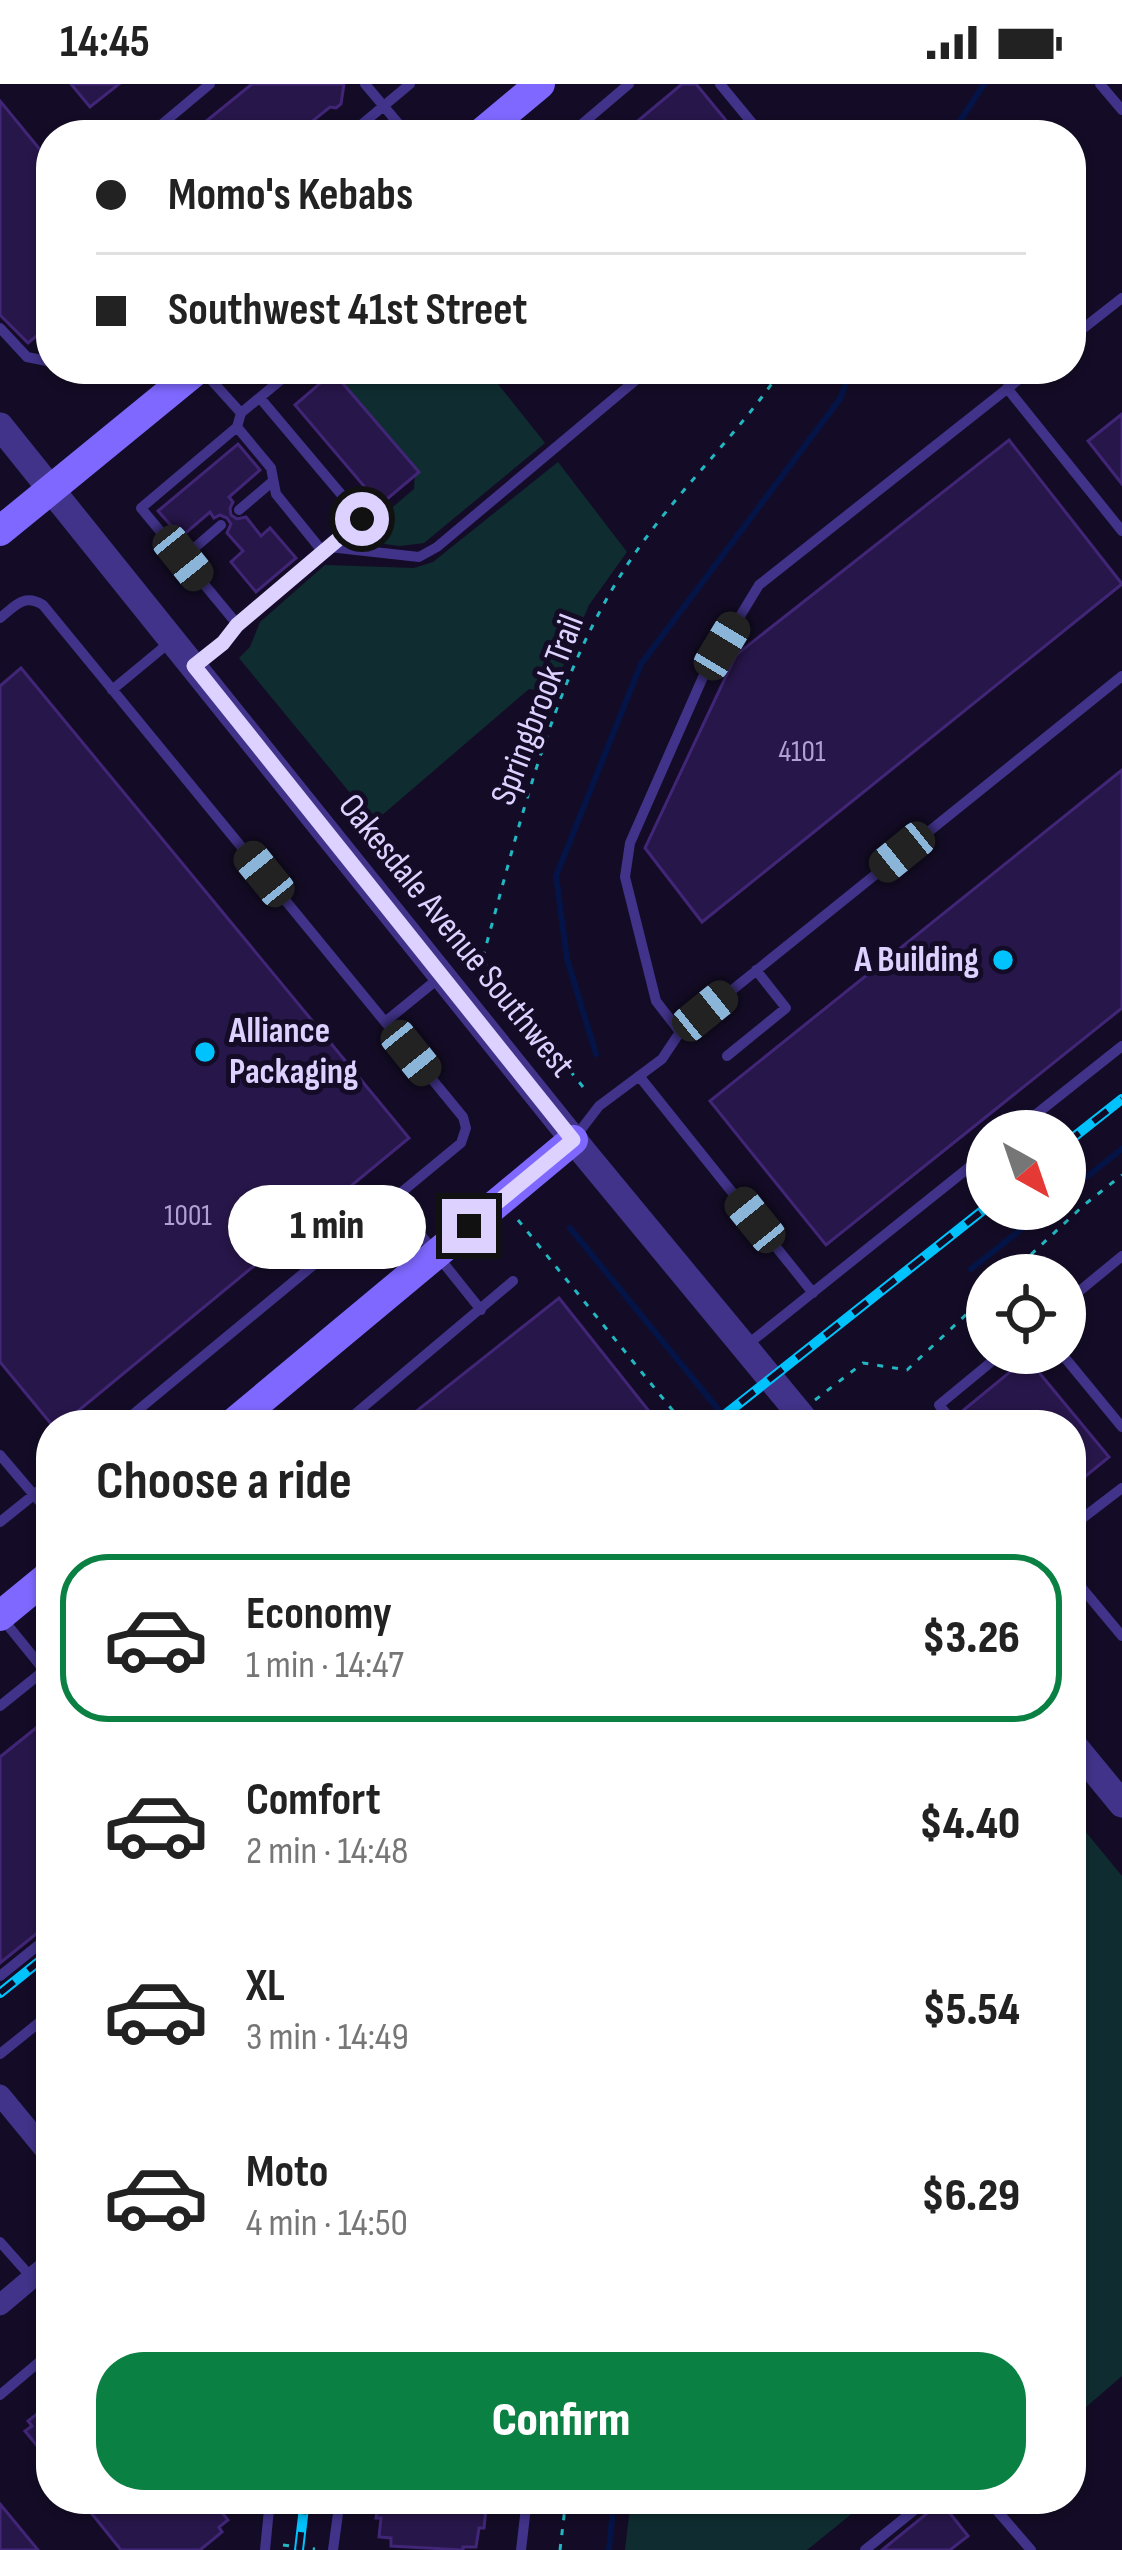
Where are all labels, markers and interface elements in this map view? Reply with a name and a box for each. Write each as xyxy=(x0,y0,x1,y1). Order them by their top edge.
text: 14:45 xyxy=(60,15,150,70)
text: Momo's Kebabs xyxy=(168,168,413,223)
text: Southwest 41st Street xyxy=(168,283,527,338)
route start xyxy=(335,492,389,546)
car xyxy=(146,519,220,597)
car xyxy=(688,606,756,686)
street label: Springbrook Trail xyxy=(482,609,594,811)
house number: 4101 xyxy=(778,734,826,770)
street label: Oakesdale Avenue Southwest xyxy=(329,786,583,1086)
car xyxy=(863,815,941,889)
car xyxy=(227,835,301,913)
place label: A Building xyxy=(854,939,979,982)
marker: A Building xyxy=(990,947,1016,973)
car xyxy=(666,974,744,1048)
place label: Alliance Packaging xyxy=(228,1010,358,1094)
car xyxy=(374,1014,448,1092)
marker: Alliance Packaging xyxy=(192,1039,218,1065)
north arrow xyxy=(966,1110,1086,1230)
map controls xyxy=(966,1110,1086,1374)
car xyxy=(718,1181,792,1259)
callout: 1 min xyxy=(229,1184,427,1268)
house number: 1001 xyxy=(164,1198,212,1234)
route end xyxy=(442,1199,496,1253)
text: 1 min xyxy=(290,1203,364,1250)
button: locate xyxy=(966,1254,1086,1374)
text: Choose a ride xyxy=(96,1449,352,1514)
icon: car xyxy=(102,1584,210,1692)
text: Economy xyxy=(246,1587,392,1642)
text: $3.26 xyxy=(922,1611,1020,1666)
text: 1 min · 14:47 xyxy=(246,1642,404,1689)
icon: car xyxy=(102,1770,210,1878)
text: Comfort xyxy=(246,1773,381,1828)
text: $4.40 xyxy=(919,1797,1020,1852)
text: 2 min · 14:48 xyxy=(246,1828,408,1875)
icon: car xyxy=(102,1956,210,2064)
text: XL xyxy=(246,1959,285,2014)
text: $5.54 xyxy=(923,1983,1020,2038)
text: 3 min · 14:49 xyxy=(246,2014,409,2061)
icon: car xyxy=(102,2142,210,2250)
text: Moto xyxy=(246,2145,328,2200)
text: $6.29 xyxy=(922,2169,1020,2224)
text: 4 min · 14:50 xyxy=(246,2200,408,2247)
button: Confirm xyxy=(96,2352,1026,2490)

